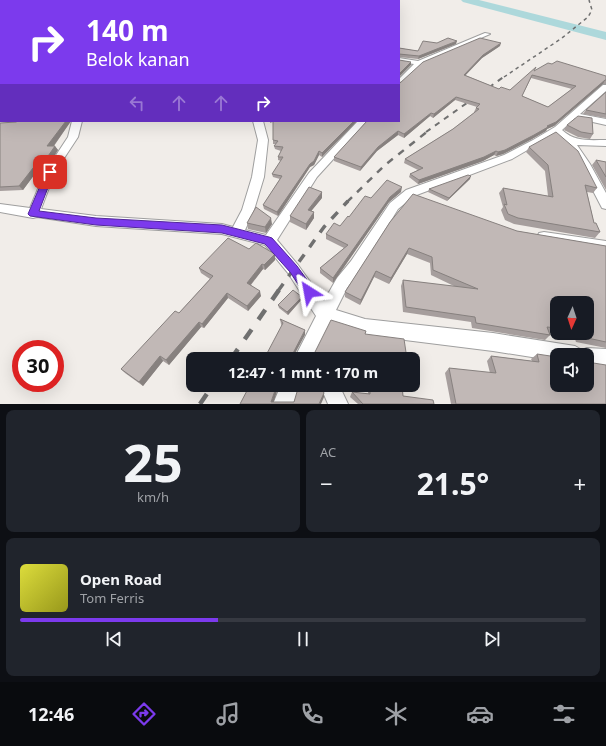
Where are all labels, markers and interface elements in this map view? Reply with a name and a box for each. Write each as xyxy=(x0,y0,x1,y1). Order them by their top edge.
text: 140 m xyxy=(86,11,169,49)
icon: right xyxy=(20,16,72,68)
text: Belok kanan xyxy=(86,47,190,71)
icon: left xyxy=(126,92,148,114)
icon: ahead xyxy=(168,92,190,114)
icon: ahead xyxy=(210,92,232,114)
icon: right xyxy=(252,92,274,114)
pin xyxy=(33,155,67,189)
icon: arrive xyxy=(39,161,61,183)
position arrow xyxy=(288,271,330,313)
north arrow xyxy=(550,296,594,340)
map controls xyxy=(550,296,594,392)
speed limit sign: 30 xyxy=(12,340,64,392)
button: sound xyxy=(550,348,594,392)
text: 12:47 · 1 mnt · 170 m xyxy=(228,362,378,382)
text: 25 xyxy=(123,426,183,497)
text: AC xyxy=(320,443,336,461)
text: 21.5° xyxy=(417,463,489,504)
text: − xyxy=(320,468,333,498)
text: + xyxy=(573,468,586,498)
text: km/h xyxy=(137,488,169,506)
text: Open Road xyxy=(80,569,162,589)
text: Tom Ferris xyxy=(80,589,144,607)
icon: previous xyxy=(103,628,125,650)
icon: pause xyxy=(292,628,314,650)
icon: next xyxy=(481,628,503,650)
icon: directions xyxy=(130,700,158,728)
icon: music xyxy=(214,700,242,728)
icon: phone xyxy=(298,700,326,728)
icon: climate xyxy=(382,700,410,728)
icon: car xyxy=(466,700,494,728)
icon: filters xyxy=(550,700,578,728)
text: 12:46 xyxy=(28,702,74,726)

